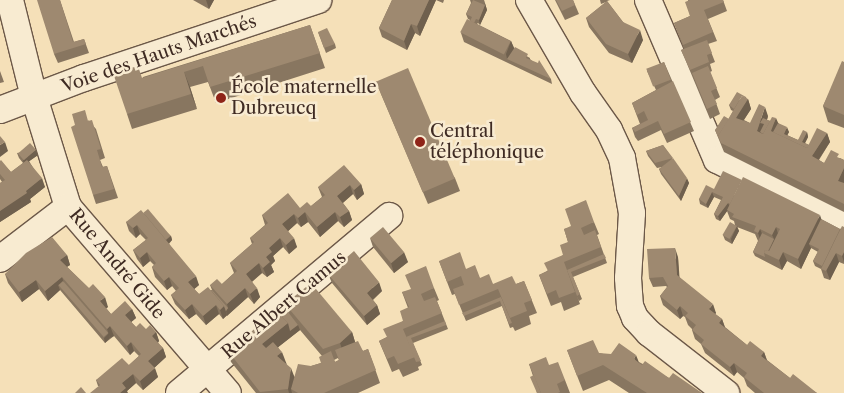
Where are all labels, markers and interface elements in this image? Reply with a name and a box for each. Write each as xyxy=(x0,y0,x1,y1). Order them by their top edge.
street label: Voie des Hauts Marchés xyxy=(59,10,259,98)
place label: École maternelle Dubreucq xyxy=(231,77,377,120)
marker: École maternelle Dubreucq xyxy=(215,92,227,104)
place label: Central téléphonique xyxy=(430,121,544,163)
marker: Central téléphonique xyxy=(414,136,426,148)
street label: Rue André Gide xyxy=(64,204,170,324)
street label: Rue Albert Camus xyxy=(217,246,351,364)

